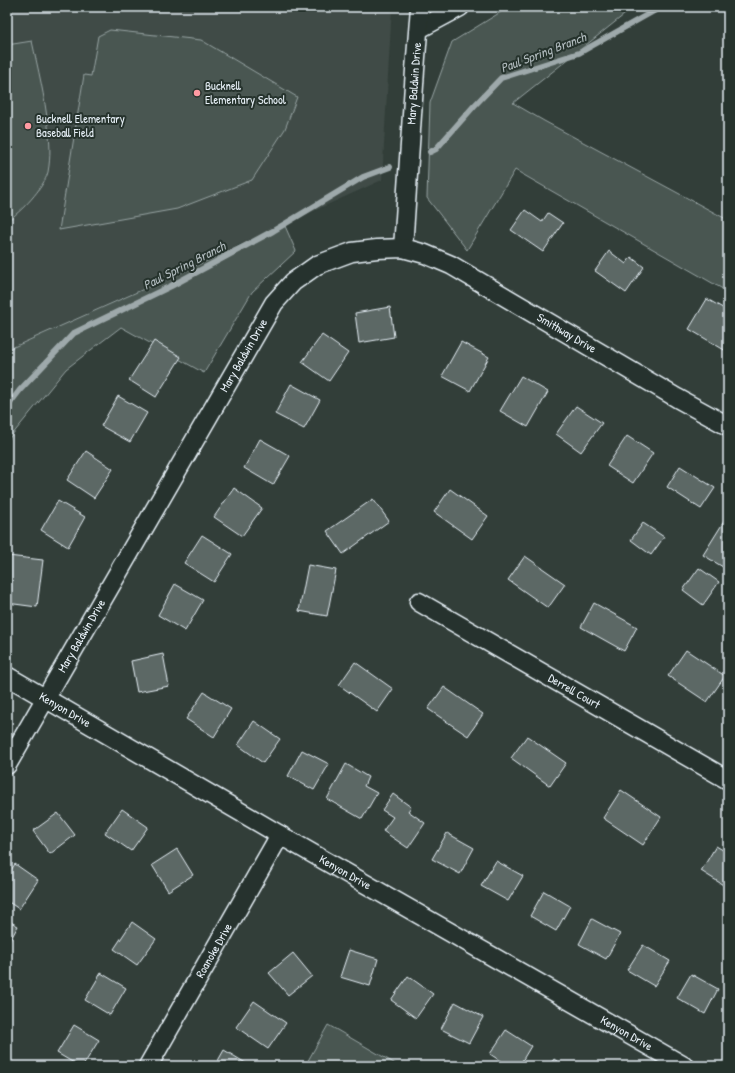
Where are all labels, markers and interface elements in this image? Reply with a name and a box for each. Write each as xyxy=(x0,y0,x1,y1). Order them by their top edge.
water label: Paul Spring Branch xyxy=(498,27,590,77)
street label: Mary Baldwin Drive xyxy=(402,41,425,125)
place label: Bucknell Elementary School xyxy=(205,77,287,108)
marker: Bucknell Elementary School xyxy=(192,88,202,98)
place label: Bucknell Elementary Baseball Field xyxy=(36,110,125,141)
marker: Bucknell Elementary Baseball Field xyxy=(23,121,33,131)
water label: Paul Spring Branch xyxy=(140,236,230,294)
street label: Smithway Drive xyxy=(534,308,600,357)
street label: Mary Baldwin Drive xyxy=(215,315,271,395)
street label: Mary Baldwin Drive xyxy=(53,596,109,676)
street label: Derrell Court xyxy=(545,669,604,713)
street label: Kenyon Drive xyxy=(36,688,94,731)
street label: Kenyon Drive xyxy=(316,850,375,894)
street label: Roanoke Drive xyxy=(191,920,236,981)
street label: Kenyon Drive xyxy=(598,1011,656,1054)

